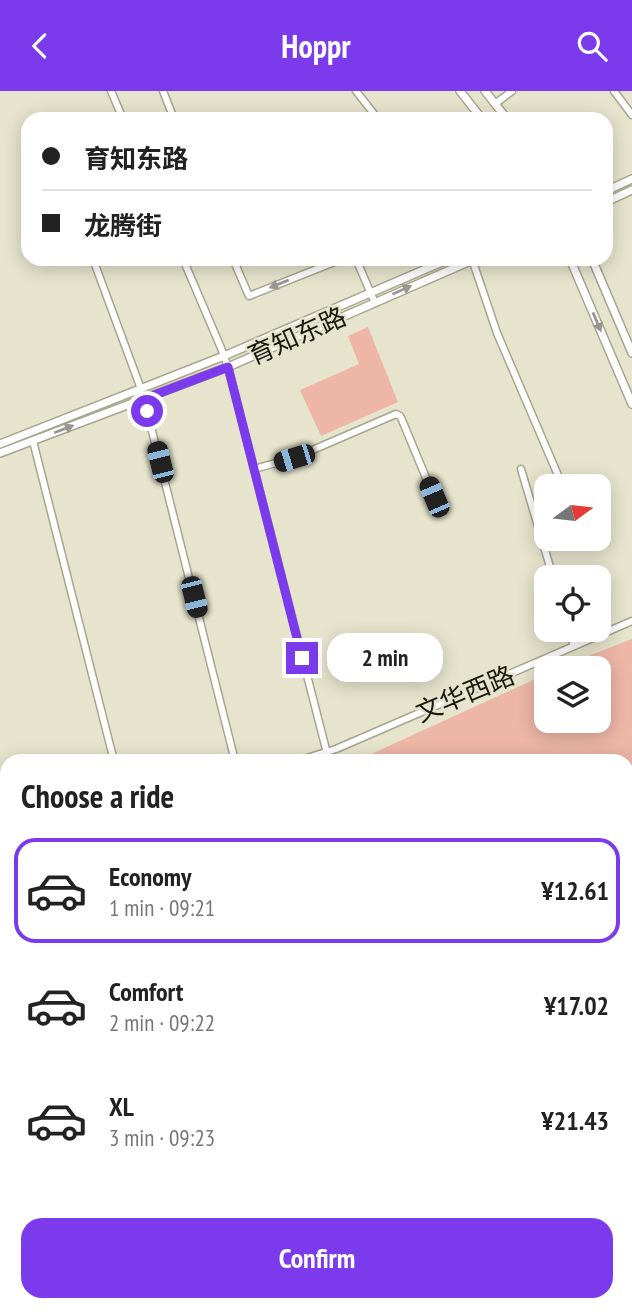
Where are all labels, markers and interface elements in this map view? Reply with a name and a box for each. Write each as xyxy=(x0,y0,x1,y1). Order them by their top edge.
text: Hoppr xyxy=(281,25,351,67)
icon: back xyxy=(21,27,59,65)
icon: search xyxy=(573,27,611,65)
text: 育知东路 xyxy=(84,142,188,175)
text: 龙腾街 xyxy=(84,209,162,242)
one-way arrow xyxy=(268,279,289,290)
one-way arrow xyxy=(392,285,413,296)
street label: 育知东路 xyxy=(243,299,351,372)
one-way arrow xyxy=(592,311,603,332)
route start xyxy=(131,395,163,427)
one-way arrow xyxy=(53,423,74,434)
car xyxy=(145,439,176,485)
car xyxy=(271,442,318,474)
car xyxy=(417,474,452,520)
north arrow xyxy=(534,474,611,551)
map controls xyxy=(534,474,611,733)
button: locate xyxy=(534,565,611,642)
car xyxy=(179,574,210,620)
callout: 2 min xyxy=(326,633,442,683)
route end xyxy=(286,642,318,674)
text: 2 min xyxy=(362,643,408,672)
button: layers xyxy=(534,656,611,733)
street label: 文华西路 xyxy=(410,658,519,729)
text: Choose a ride xyxy=(21,775,174,817)
icon: car xyxy=(25,859,88,922)
text: Economy xyxy=(109,860,191,893)
text: ¥12.61 xyxy=(541,874,609,907)
text: 1 min · 09:21 xyxy=(109,893,215,922)
icon: car xyxy=(25,974,88,1037)
text: Comfort xyxy=(109,975,183,1008)
text: ¥17.02 xyxy=(544,989,609,1022)
text: 2 min · 09:22 xyxy=(109,1008,215,1037)
icon: car xyxy=(25,1089,88,1152)
text: XL xyxy=(109,1090,134,1123)
text: ¥21.43 xyxy=(541,1104,609,1137)
text: 3 min · 09:23 xyxy=(109,1123,215,1152)
button: Confirm xyxy=(21,1218,613,1298)

